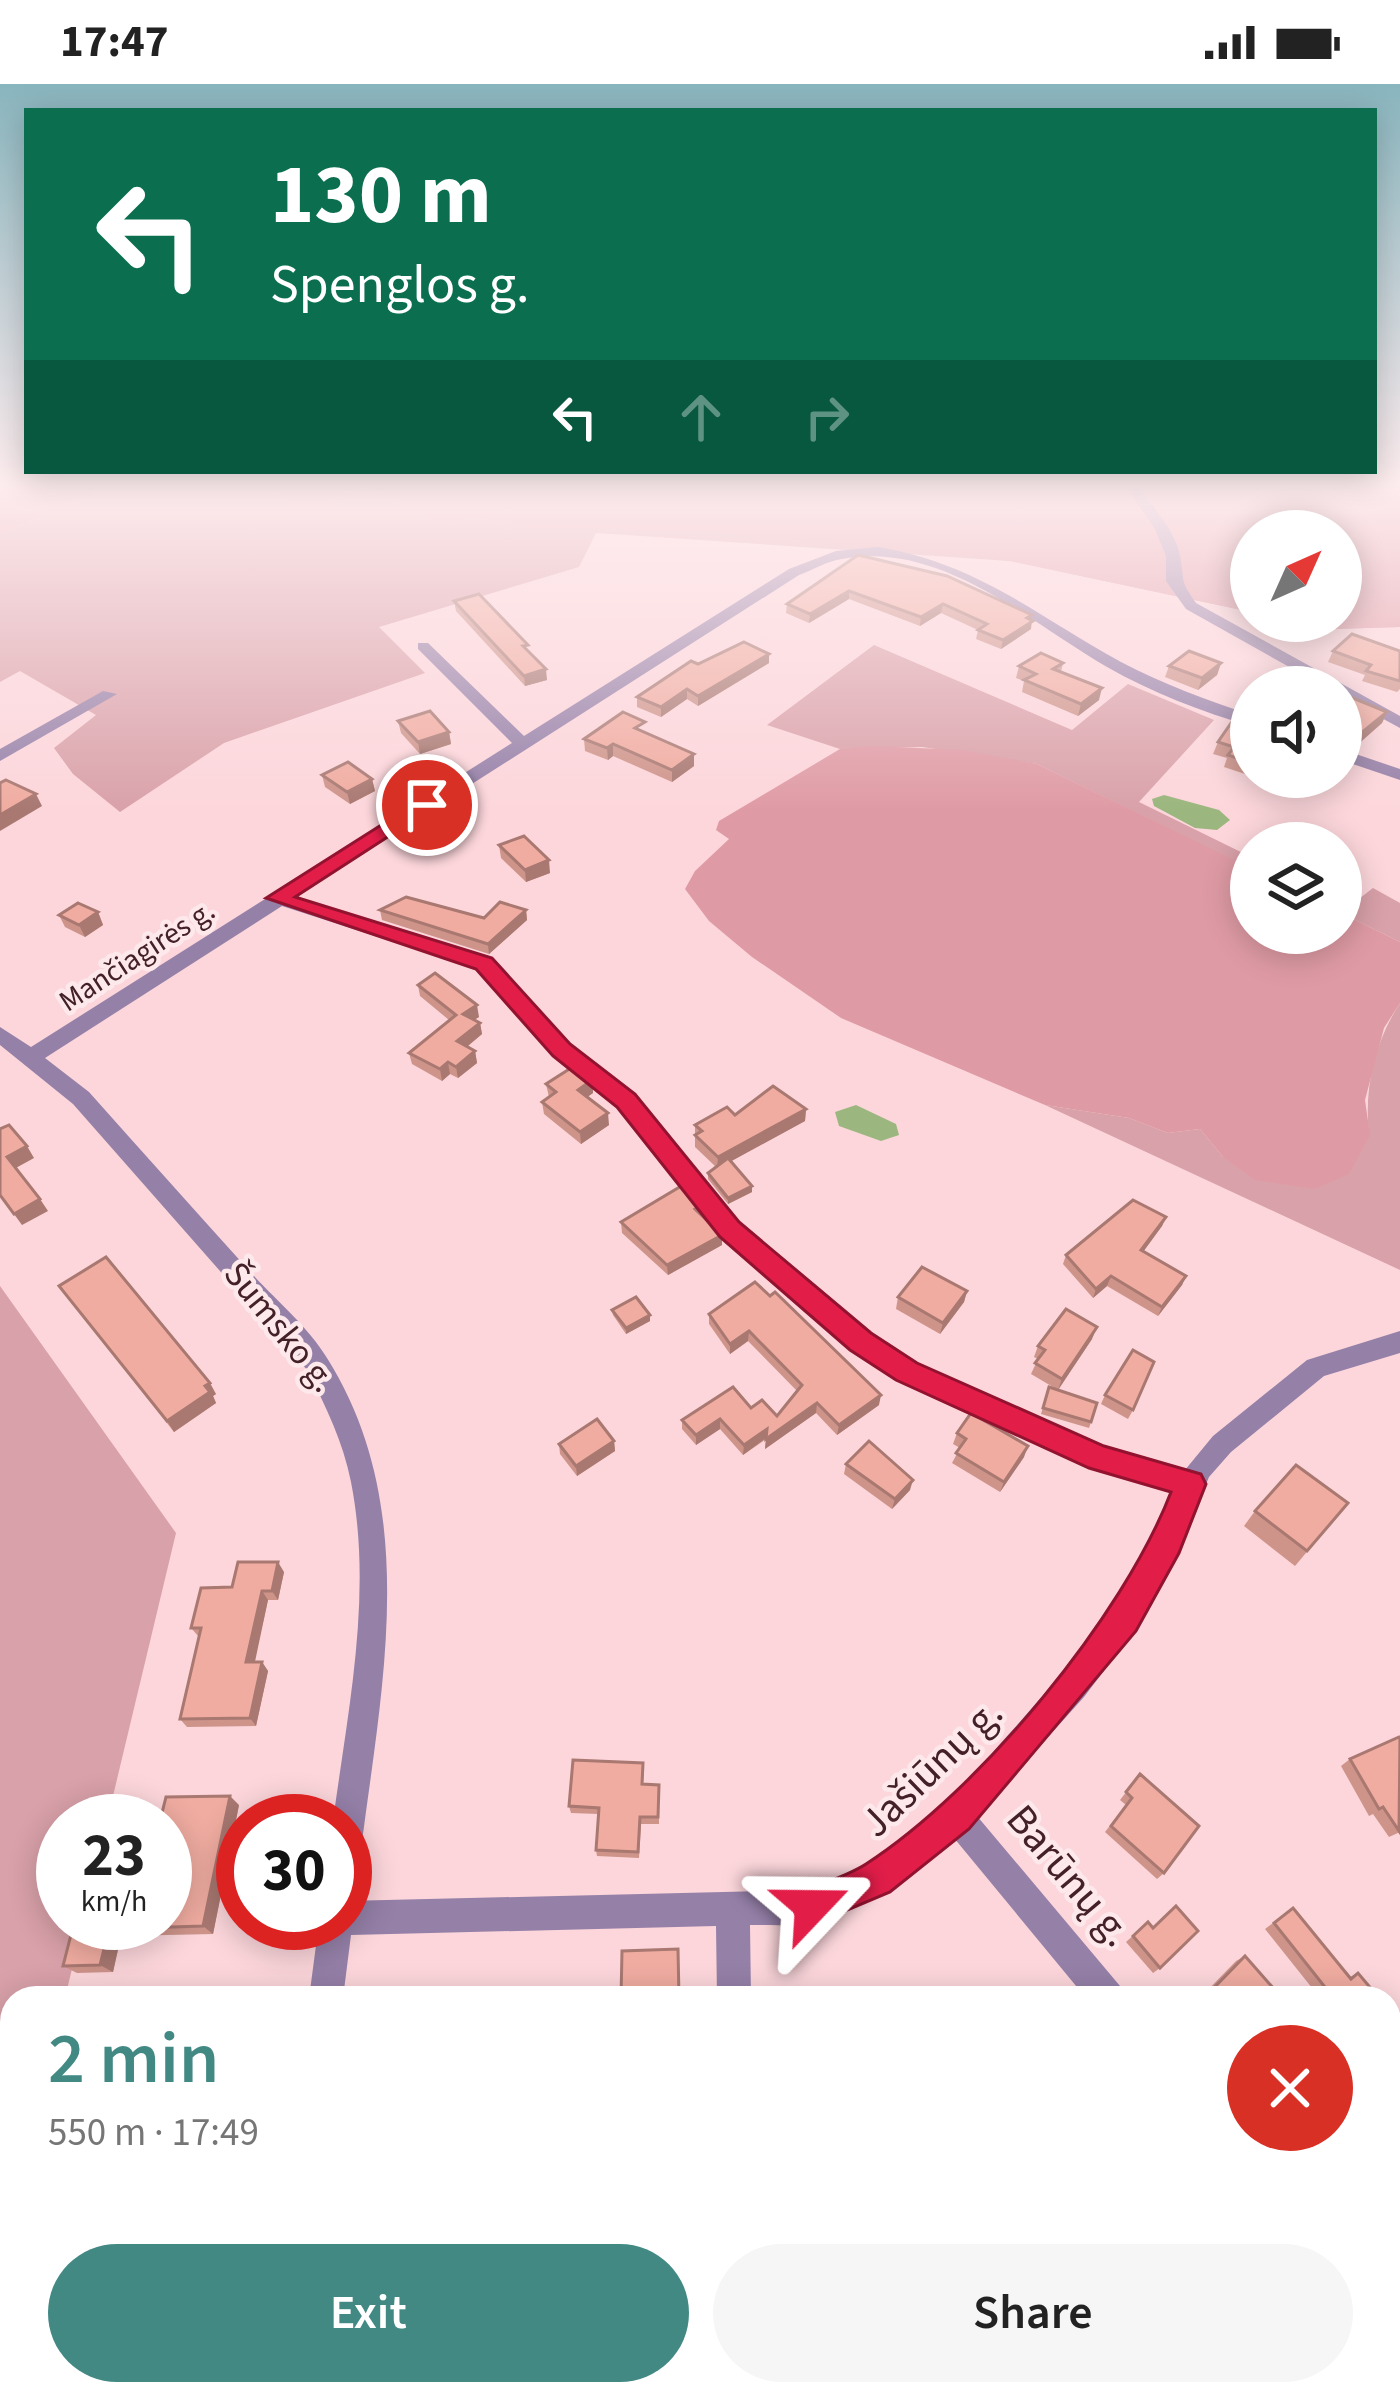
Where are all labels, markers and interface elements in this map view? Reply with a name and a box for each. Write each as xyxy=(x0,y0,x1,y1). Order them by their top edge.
text: 17:47 xyxy=(60,10,169,74)
text: 130 m xyxy=(270,136,492,256)
icon: left xyxy=(72,156,228,312)
text: Spenglos g. xyxy=(270,247,529,324)
icon: left xyxy=(542,384,608,450)
icon: ahead xyxy=(668,384,734,450)
icon: right xyxy=(794,384,860,450)
north arrow xyxy=(1230,510,1362,642)
map controls xyxy=(1230,510,1362,954)
button: sound xyxy=(1230,666,1362,798)
pin xyxy=(376,754,478,856)
icon: arrive xyxy=(394,772,460,838)
button: layers xyxy=(1230,822,1362,954)
street label: Mančiagirės g. xyxy=(51,889,223,1023)
street label: Šumsko g. xyxy=(211,1251,349,1403)
street label: Jašiūnų g. xyxy=(847,1685,1017,1851)
street label: Barūnų g. xyxy=(992,1792,1146,1960)
speed limit sign: 30 xyxy=(216,1794,372,1950)
text: 23 xyxy=(82,1814,146,1899)
position arrow xyxy=(749,1843,875,1969)
text: km/h xyxy=(81,1880,147,1923)
text: 2 min xyxy=(48,2008,219,2111)
button: close xyxy=(1227,2025,1353,2151)
text: 550 m · 17:49 xyxy=(48,2105,259,2161)
button: Exit xyxy=(48,2244,689,2382)
button: Share xyxy=(713,2244,1353,2382)

